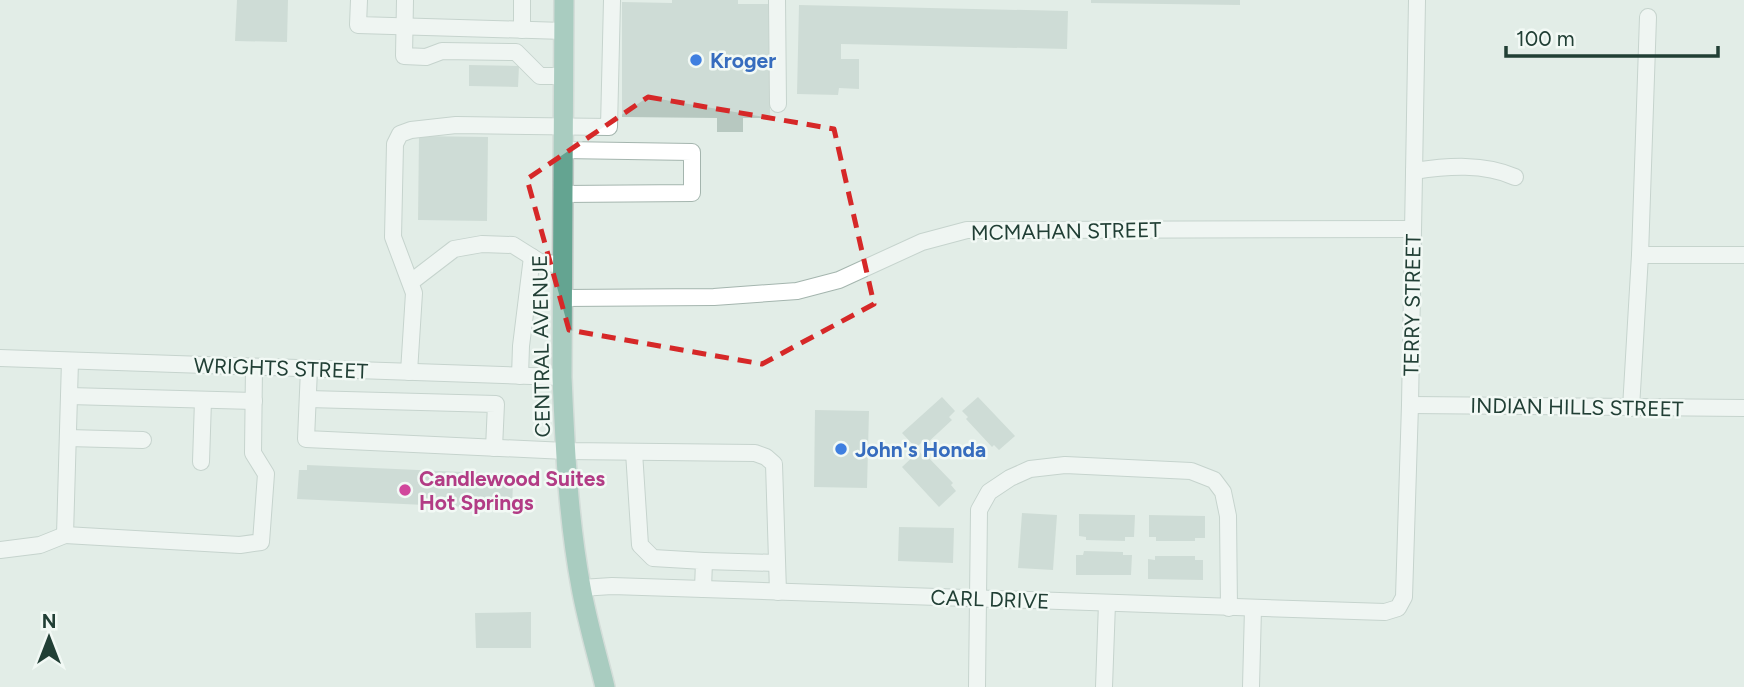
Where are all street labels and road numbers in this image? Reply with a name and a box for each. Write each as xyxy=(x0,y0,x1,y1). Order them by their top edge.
street label: MCMAHAN STREET xyxy=(971,217,1162,245)
street label: TERRY STREET xyxy=(1398,233,1426,376)
street label: CENTRAL AVENUE xyxy=(527,254,555,438)
street label: WRIGHTS STREET xyxy=(193,352,369,384)
street label: INDIAN HILLS STREET xyxy=(1470,393,1684,421)
street label: CARL DRIVE xyxy=(930,584,1050,614)

